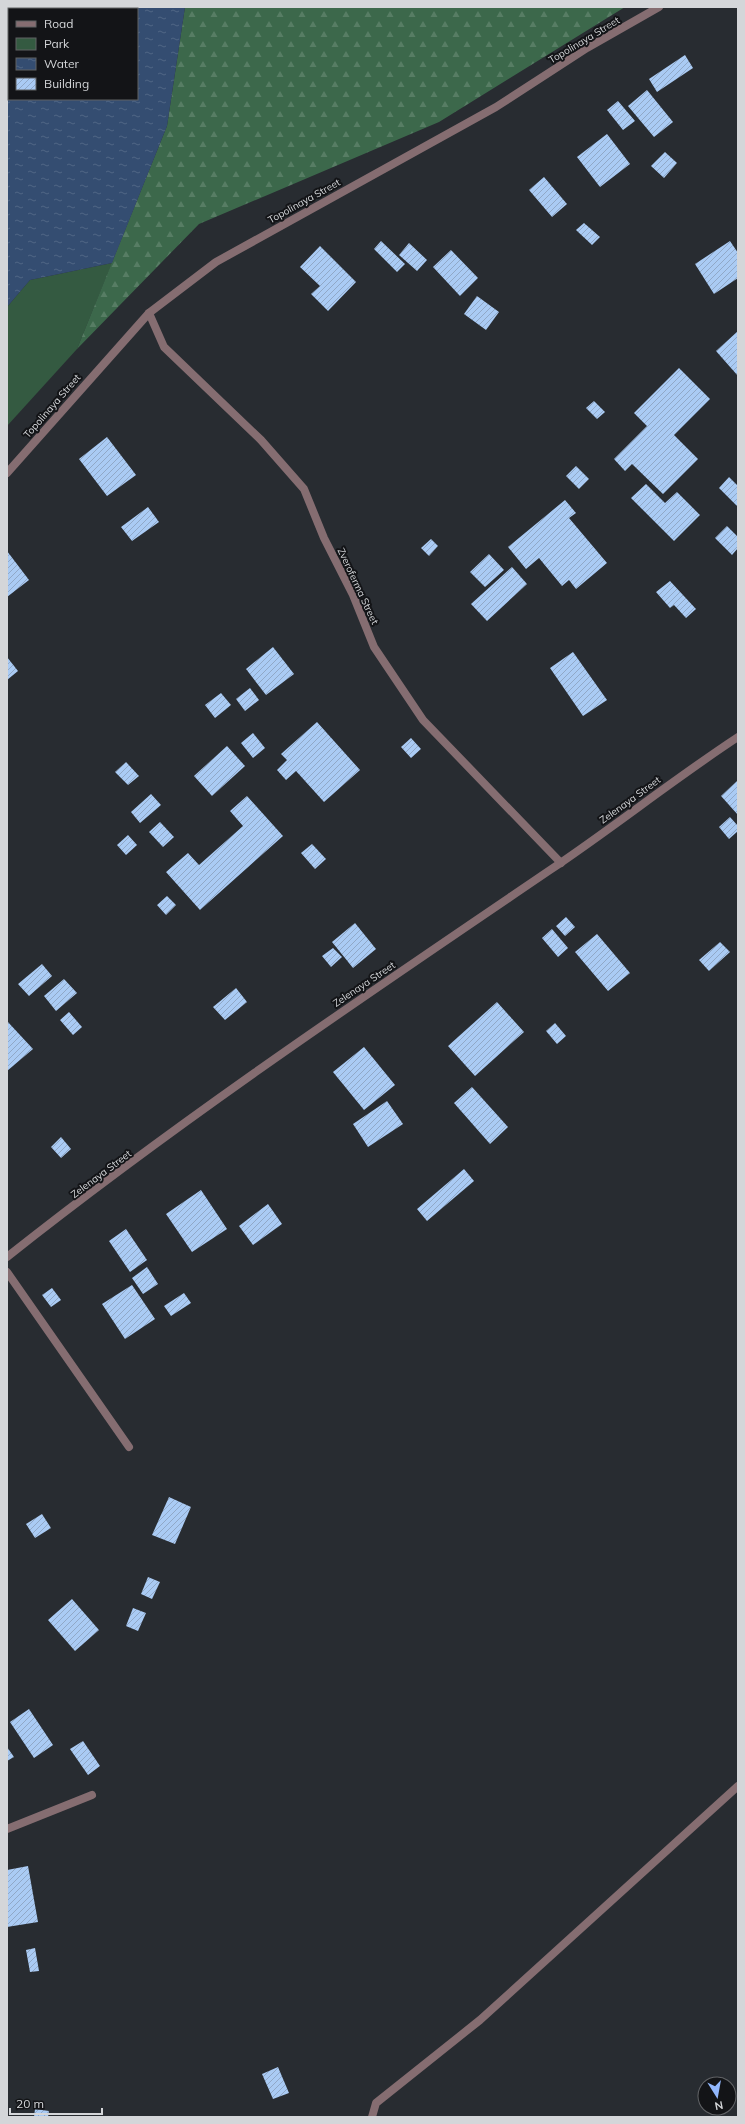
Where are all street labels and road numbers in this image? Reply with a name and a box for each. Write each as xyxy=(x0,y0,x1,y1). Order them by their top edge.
street label: Topolinaya Street xyxy=(546,13,622,66)
street label: Topolinaya Street xyxy=(266,176,343,226)
street label: Topolinaya Street xyxy=(21,371,84,441)
street label: Zveroferma Street xyxy=(335,546,382,627)
street label: Zelenaya Street xyxy=(597,773,663,827)
street label: Zelenaya Street xyxy=(330,958,398,1010)
street label: Zelenaya Street xyxy=(68,1147,134,1201)

